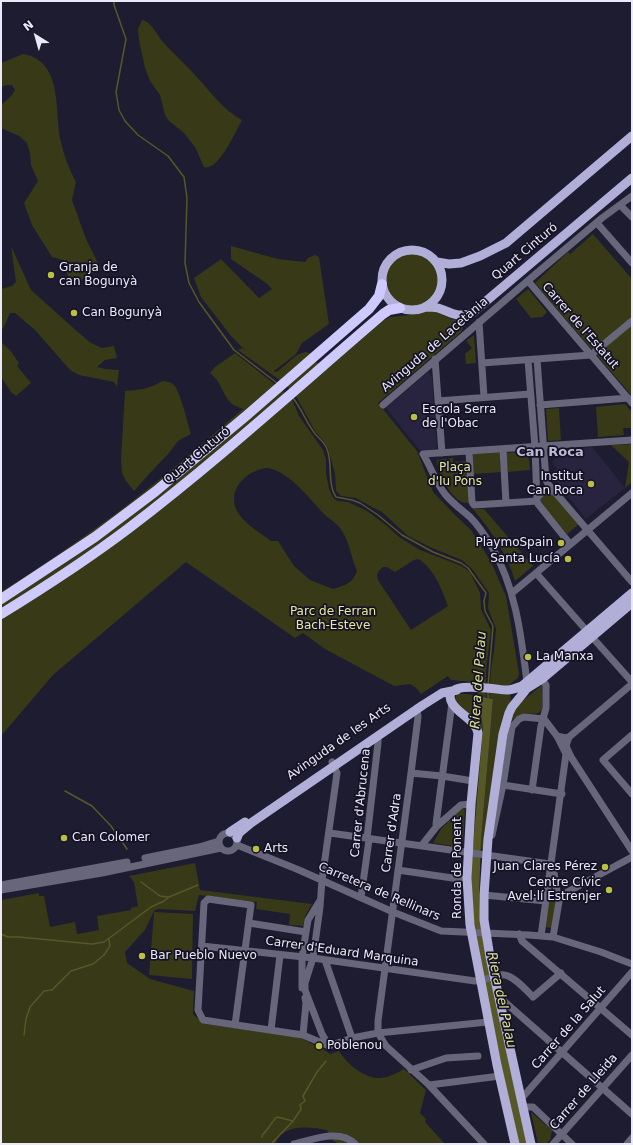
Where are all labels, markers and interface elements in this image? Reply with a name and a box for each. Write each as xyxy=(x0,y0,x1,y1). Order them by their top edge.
north arrow xyxy=(16,16,56,56)
text: N xyxy=(21,18,36,34)
street label: Quart Cinturó xyxy=(489,220,561,284)
place label: Granja de can Bogunyà xyxy=(59,261,137,289)
marker: Granja de can Bogunyà xyxy=(46,270,56,280)
street label: Carrer de l'Estatut xyxy=(539,280,621,372)
street label: Avinguda de Lacetània xyxy=(379,295,491,395)
place label: Can Bogunyà xyxy=(82,306,162,320)
marker: Can Bogunyà xyxy=(69,308,79,318)
place label: Escola Serra de l'Obac xyxy=(422,403,496,431)
marker: Escola Serra de l'Obac xyxy=(409,412,419,422)
street label: Quart Cinturó xyxy=(161,424,233,488)
district label: Can Roca xyxy=(516,445,584,461)
park label: Plaça d'Iu Pons xyxy=(428,461,482,489)
place label: Institut Can Roca xyxy=(527,470,583,498)
marker: Institut Can Roca xyxy=(586,479,596,489)
place label: PlaymoSpain xyxy=(475,536,553,550)
marker: PlaymoSpain xyxy=(556,538,566,548)
place label: Santa Lucía xyxy=(490,552,560,566)
marker: Santa Lucía xyxy=(563,554,573,564)
park label: Parc de Ferran Bach-Esteve xyxy=(290,605,376,633)
water label: Riera del Palau xyxy=(468,631,490,729)
place label: La Manxa xyxy=(536,650,594,664)
marker: La Manxa xyxy=(523,652,533,662)
street label: Avinguda de les Arts xyxy=(284,701,394,783)
street label: Carrer d'Abrucena xyxy=(348,748,374,858)
street label: Carrer d'Adra xyxy=(379,792,405,874)
street label: Ronda de Ponent xyxy=(451,817,465,919)
place label: Can Colomer xyxy=(72,831,150,845)
marker: Can Colomer xyxy=(59,833,69,843)
place label: Arts xyxy=(264,842,288,856)
marker: Arts xyxy=(251,844,261,854)
street label: Carretera de Rellinars xyxy=(316,860,442,924)
place label: Juan Clares Pérez xyxy=(493,860,597,874)
marker: Juan Clares Pérez xyxy=(600,862,610,872)
place label: Centre Cívic Avel·lí Estrenjer xyxy=(508,876,601,904)
marker: Centre Cívic Avel·lí Estrenjer xyxy=(604,885,614,895)
street label: Carrer d'Eduard Marquina xyxy=(265,934,419,970)
place label: Bar Pueblo Nuevo xyxy=(150,949,257,963)
marker: Bar Pueblo Nuevo xyxy=(137,951,147,961)
water label: Riera del Palau xyxy=(483,951,519,1049)
street label: Carrer de la Salut xyxy=(529,984,609,1072)
place label: Poblenou xyxy=(327,1039,382,1053)
marker: Poblenou xyxy=(314,1041,324,1051)
street label: Carrer de Lleida xyxy=(547,1051,621,1133)

